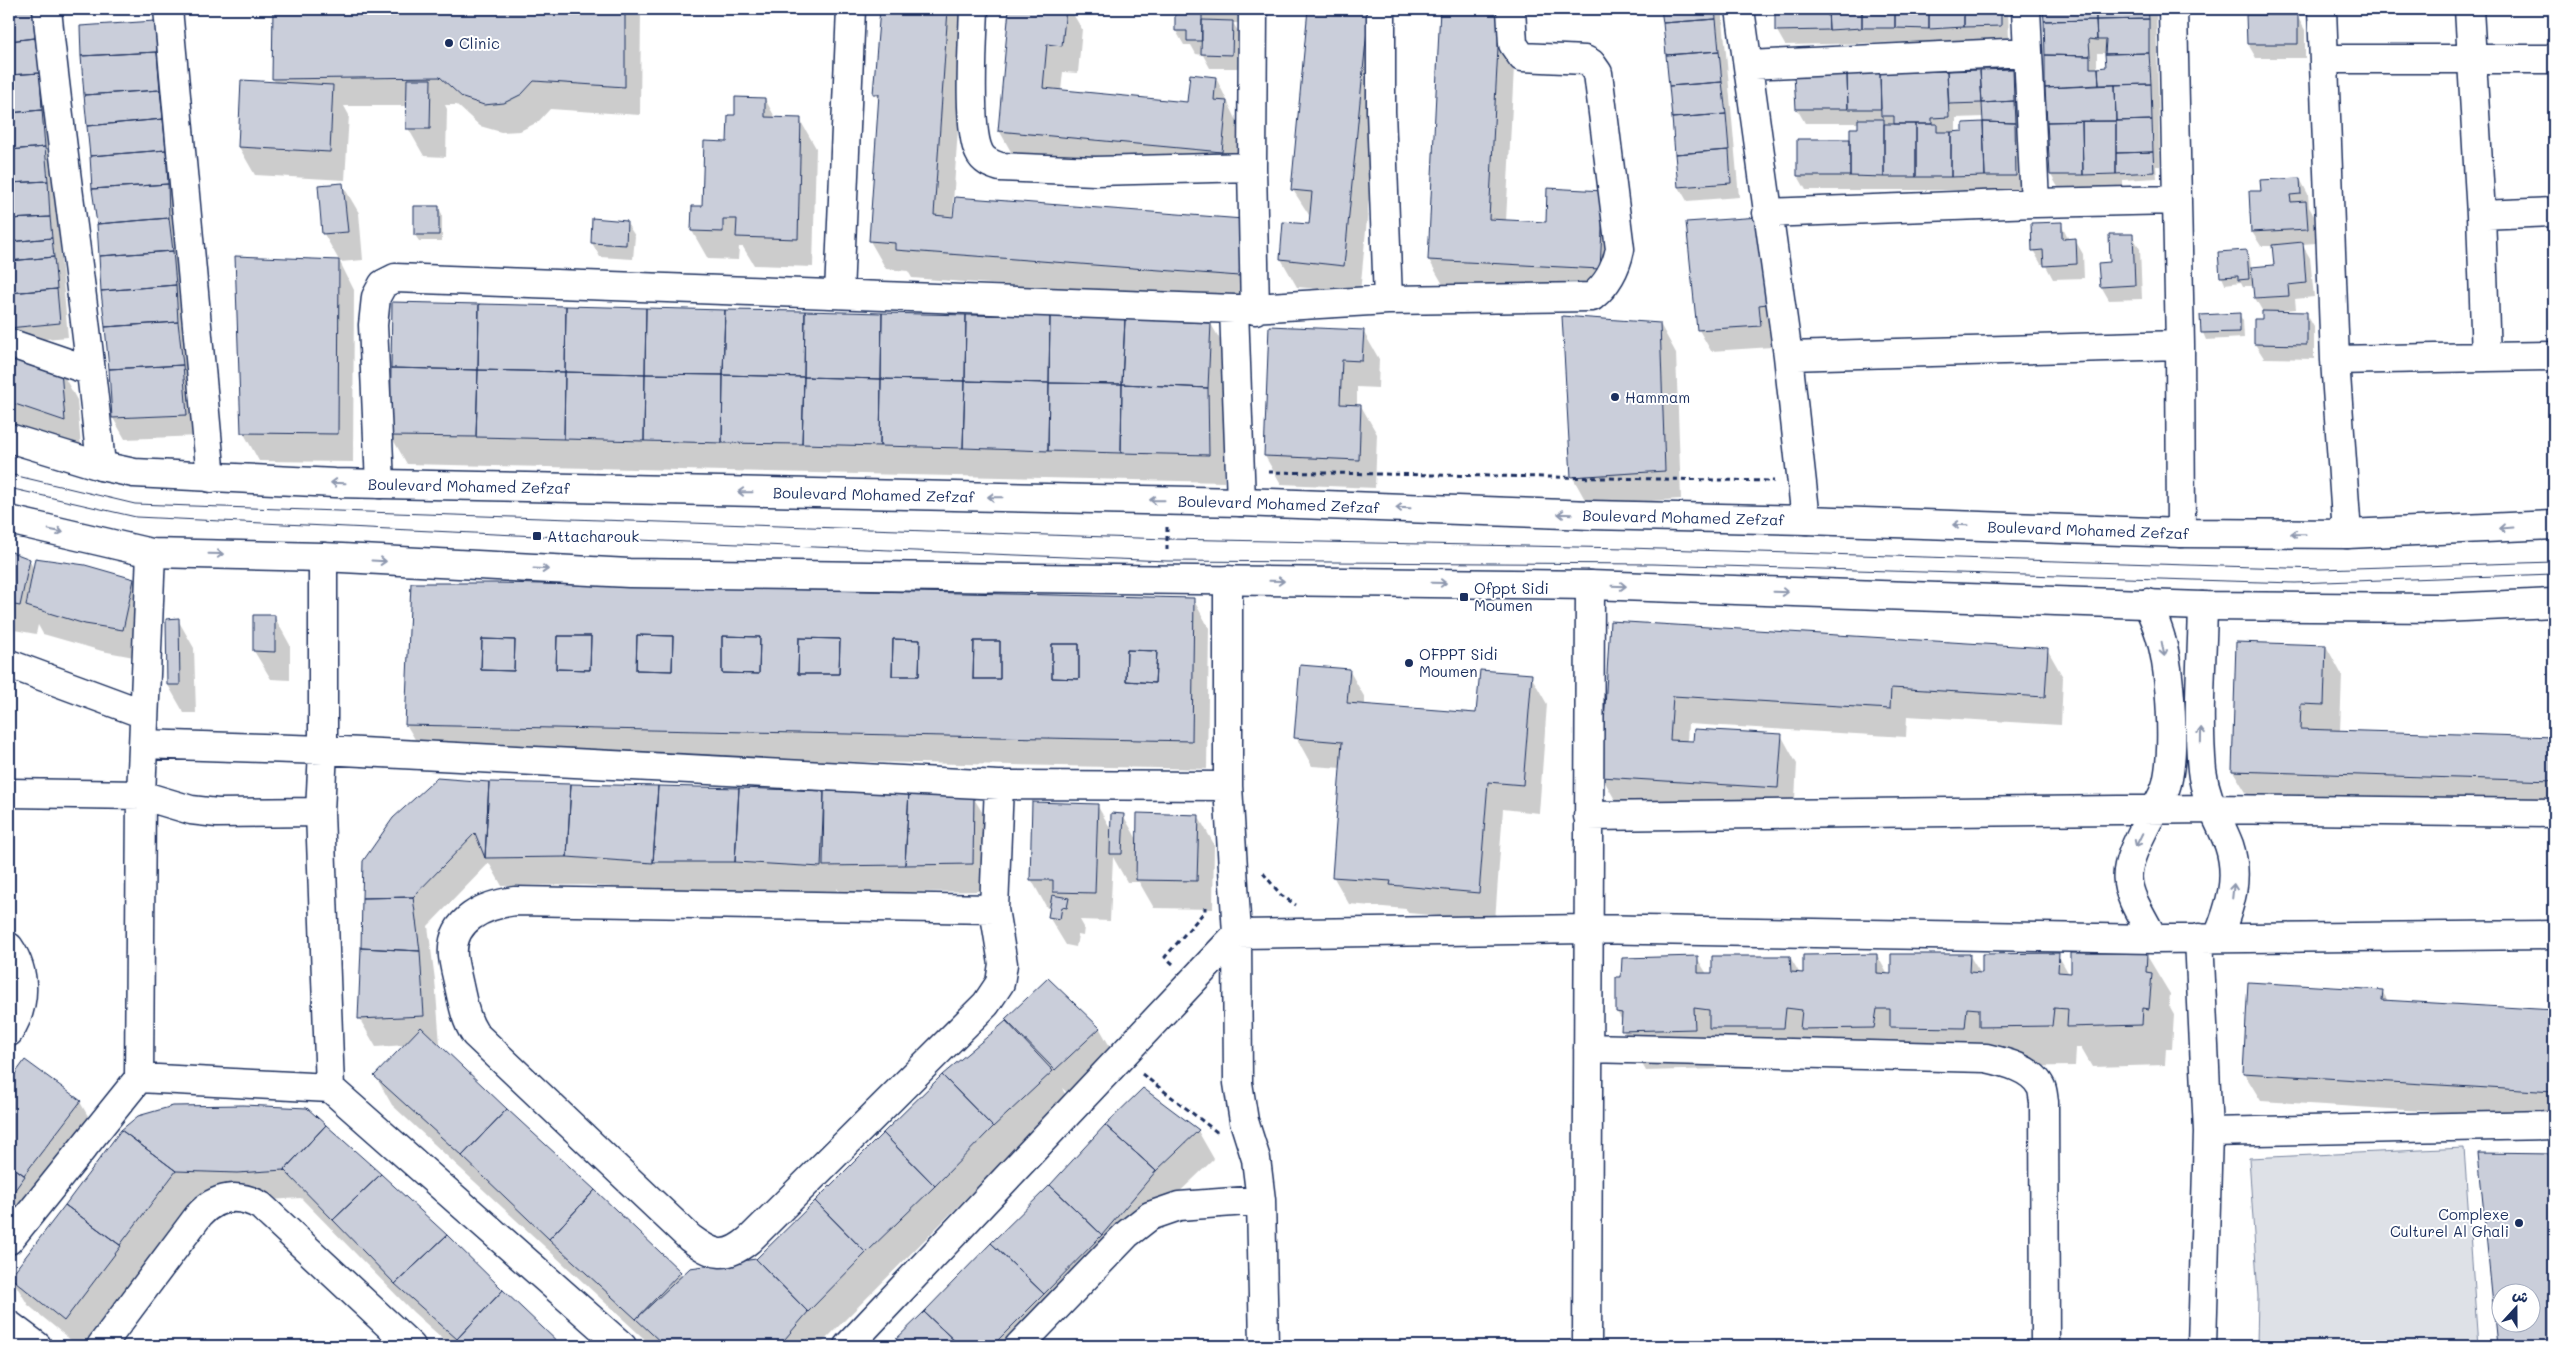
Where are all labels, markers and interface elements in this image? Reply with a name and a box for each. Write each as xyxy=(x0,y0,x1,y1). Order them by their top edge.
place label: Clinic xyxy=(459,33,500,53)
marker: Clinic xyxy=(443,37,455,49)
place label: Hammam xyxy=(1625,387,1690,407)
marker: Hammam xyxy=(1609,391,1621,403)
street label: Boulevard Mohamed Zefzaf xyxy=(368,474,571,498)
one-way arrow xyxy=(330,478,346,487)
street label: Boulevard Mohamed Zefzaf xyxy=(773,482,976,506)
one-way arrow xyxy=(737,487,754,497)
street label: Boulevard Mohamed Zefzaf xyxy=(1178,491,1381,517)
one-way arrow xyxy=(987,492,1004,502)
one-way arrow xyxy=(1150,495,1166,505)
one-way arrow xyxy=(1395,503,1412,513)
street label: Boulevard Mohamed Zefzaf xyxy=(1582,505,1786,530)
one-way arrow xyxy=(1558,510,1574,519)
street label: Boulevard Mohamed Zefzaf xyxy=(1987,516,2190,543)
one-way arrow xyxy=(1953,520,1969,530)
one-way arrow xyxy=(2498,523,2514,533)
place label: Attacharouk xyxy=(547,526,639,546)
one-way arrow xyxy=(48,527,64,536)
one-way arrow xyxy=(2290,529,2306,539)
marker: Attacharouk xyxy=(531,530,543,542)
one-way arrow xyxy=(208,550,224,559)
one-way arrow xyxy=(370,556,386,565)
one-way arrow xyxy=(533,564,549,573)
one-way arrow xyxy=(1268,576,1284,586)
one-way arrow xyxy=(1430,578,1447,588)
place label: Ofppt Sidi Moumen xyxy=(1474,578,1549,615)
one-way arrow xyxy=(1611,582,1627,591)
one-way arrow xyxy=(1773,588,1789,597)
marker: Ofppt Sidi Moumen xyxy=(1458,591,1470,603)
one-way arrow xyxy=(2159,641,2168,657)
place label: OFPPT Sidi Moumen xyxy=(1419,644,1498,681)
marker: OFPPT Sidi Moumen xyxy=(1403,657,1415,669)
one-way arrow xyxy=(2196,727,2206,743)
one-way arrow xyxy=(2134,832,2143,847)
one-way arrow xyxy=(2228,884,2238,900)
place label: Complexe Culturel Al Ghali xyxy=(2390,1204,2509,1241)
marker: Complexe Culturel Al Ghali xyxy=(2513,1217,2525,1229)
north arrow xyxy=(2490,1282,2540,1332)
text: ش xyxy=(2510,1284,2531,1307)

